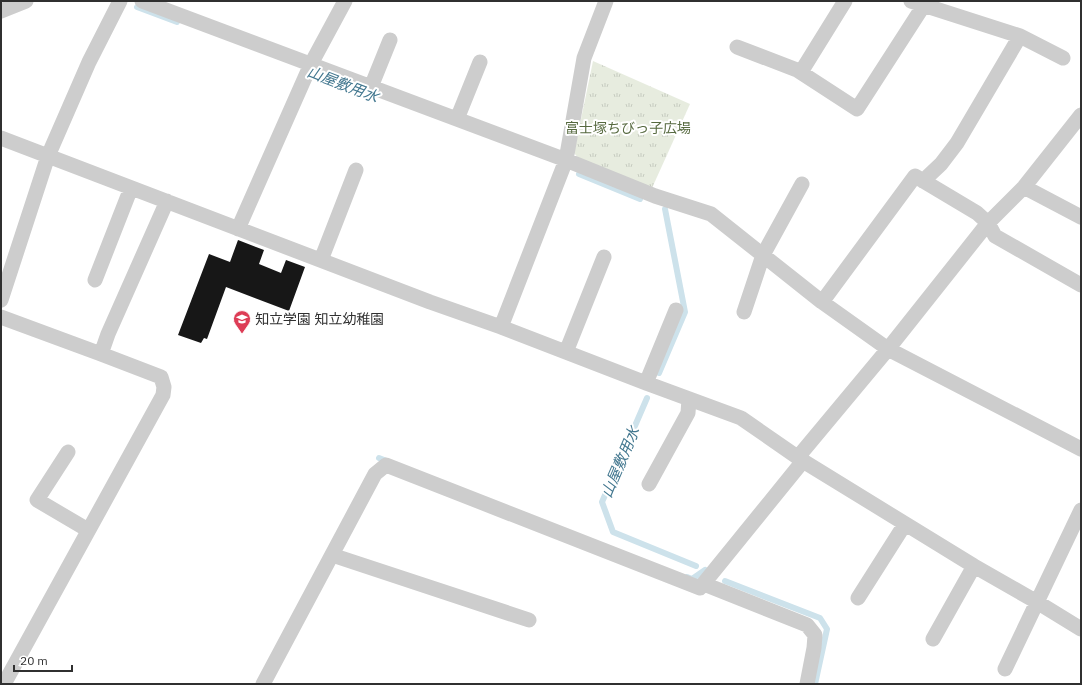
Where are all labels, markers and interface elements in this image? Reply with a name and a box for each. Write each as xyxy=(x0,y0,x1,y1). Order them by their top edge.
water label: 山屋敷用水 xyxy=(305,62,383,107)
park label: 富士塚ちびっ子広場 xyxy=(565,119,691,137)
school or university icon: 知立学園 知立幼稚園 xyxy=(232,309,252,334)
place label: 知立学園 知立幼稚園 xyxy=(255,310,384,328)
water label: 山屋敷用水 xyxy=(597,422,644,500)
scale bar xyxy=(14,647,72,673)
text: 20 m xyxy=(20,653,48,668)

